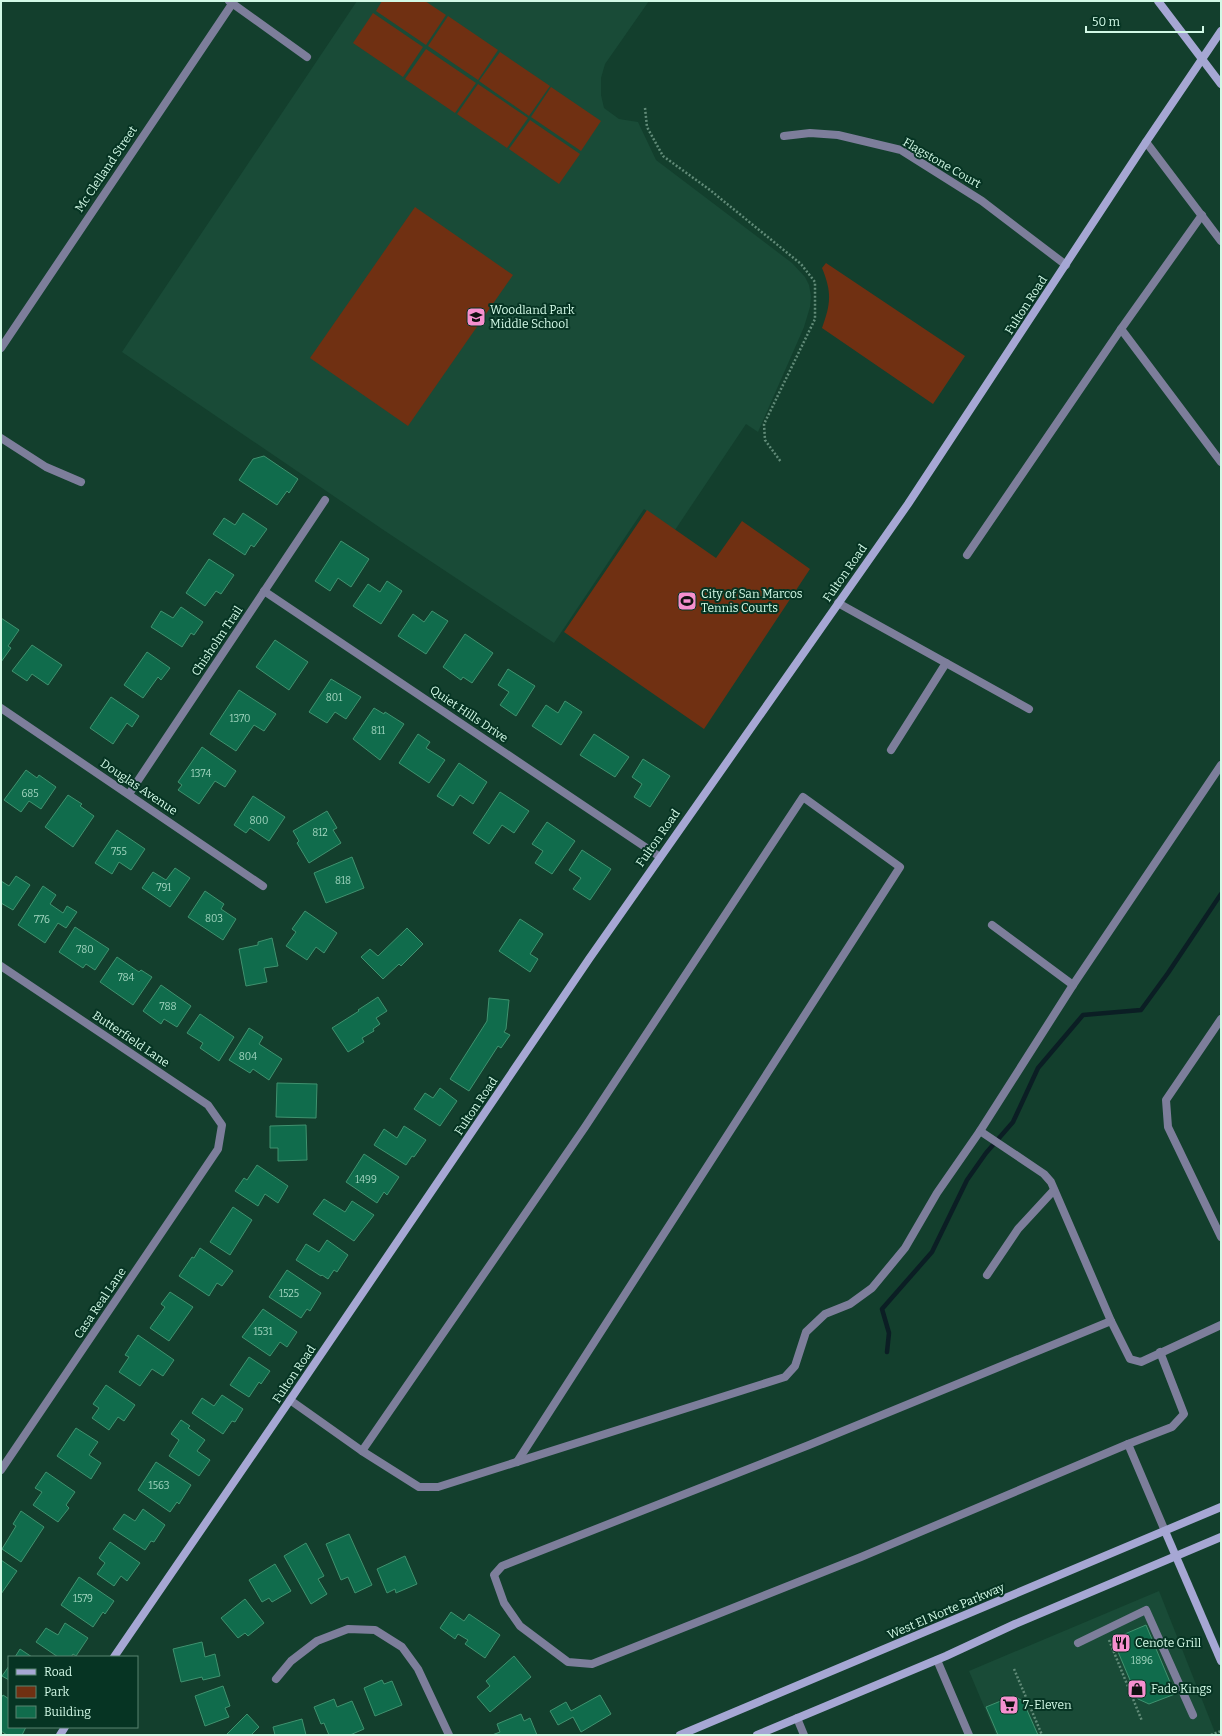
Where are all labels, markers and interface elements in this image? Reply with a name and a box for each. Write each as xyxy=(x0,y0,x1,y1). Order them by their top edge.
scale bar xyxy=(1086,8,1203,34)
text: 50 m xyxy=(1092,15,1121,29)
street label: Mc Clelland Street xyxy=(72,123,140,215)
street label: Flagstone Court xyxy=(900,135,984,191)
street label: Fulton Road xyxy=(1002,273,1050,337)
place label: Woodland Park Middle School xyxy=(490,303,575,331)
school or university icon: Woodland Park Middle School xyxy=(465,306,487,328)
street label: Fulton Road xyxy=(820,542,870,604)
place label: City of San Marcos Tennis Courts xyxy=(701,587,803,615)
sports icon: City of San Marcos Tennis Courts xyxy=(676,590,698,612)
street label: Chisholm Trail xyxy=(189,603,246,679)
street label: Quiet Hills Drive xyxy=(427,683,511,745)
house number: 801 xyxy=(326,692,342,704)
house number: 1370 xyxy=(229,713,251,725)
house number: 811 xyxy=(371,725,385,737)
street label: Douglas Avenue xyxy=(98,756,180,818)
house number: 1374 xyxy=(191,768,211,780)
house number: 685 xyxy=(21,788,39,800)
street label: Fulton Road xyxy=(633,807,683,869)
house number: 800 xyxy=(250,815,268,827)
house number: 812 xyxy=(312,827,328,839)
house number: 755 xyxy=(111,846,127,858)
house number: 818 xyxy=(335,875,351,887)
house number: 791 xyxy=(157,882,171,894)
house number: 803 xyxy=(205,913,223,925)
house number: 776 xyxy=(34,914,50,926)
house number: 780 xyxy=(76,944,94,956)
house number: 784 xyxy=(118,972,135,984)
house number: 788 xyxy=(160,1001,176,1013)
street label: Butterfield Lane xyxy=(90,1008,172,1070)
house number: 804 xyxy=(239,1051,257,1063)
street label: Fulton Road xyxy=(452,1074,500,1138)
house number: 1499 xyxy=(355,1174,377,1186)
street label: Casa Real Lane xyxy=(71,1265,129,1341)
house number: 1525 xyxy=(279,1288,299,1300)
house number: 1531 xyxy=(254,1326,272,1338)
street label: Fulton Road xyxy=(270,1342,318,1406)
house number: 1563 xyxy=(149,1480,170,1492)
street label: West El Norte Parkway xyxy=(886,1580,1007,1642)
house number: 1579 xyxy=(73,1593,93,1605)
restaurant icon: Cenote Grill xyxy=(1110,1632,1132,1654)
place label: Cenote Grill xyxy=(1135,1636,1202,1650)
house number: 1896 xyxy=(1131,1655,1153,1667)
legend xyxy=(8,1656,138,1728)
text: Road xyxy=(44,1665,72,1679)
shop icon: Fade Kings xyxy=(1126,1678,1148,1700)
place label: Fade Kings xyxy=(1151,1682,1212,1696)
text: Park xyxy=(44,1685,70,1699)
supermarket icon: 7-Eleven xyxy=(998,1694,1020,1716)
place label: 7-Eleven xyxy=(1023,1698,1072,1712)
text: Building xyxy=(44,1705,91,1719)

